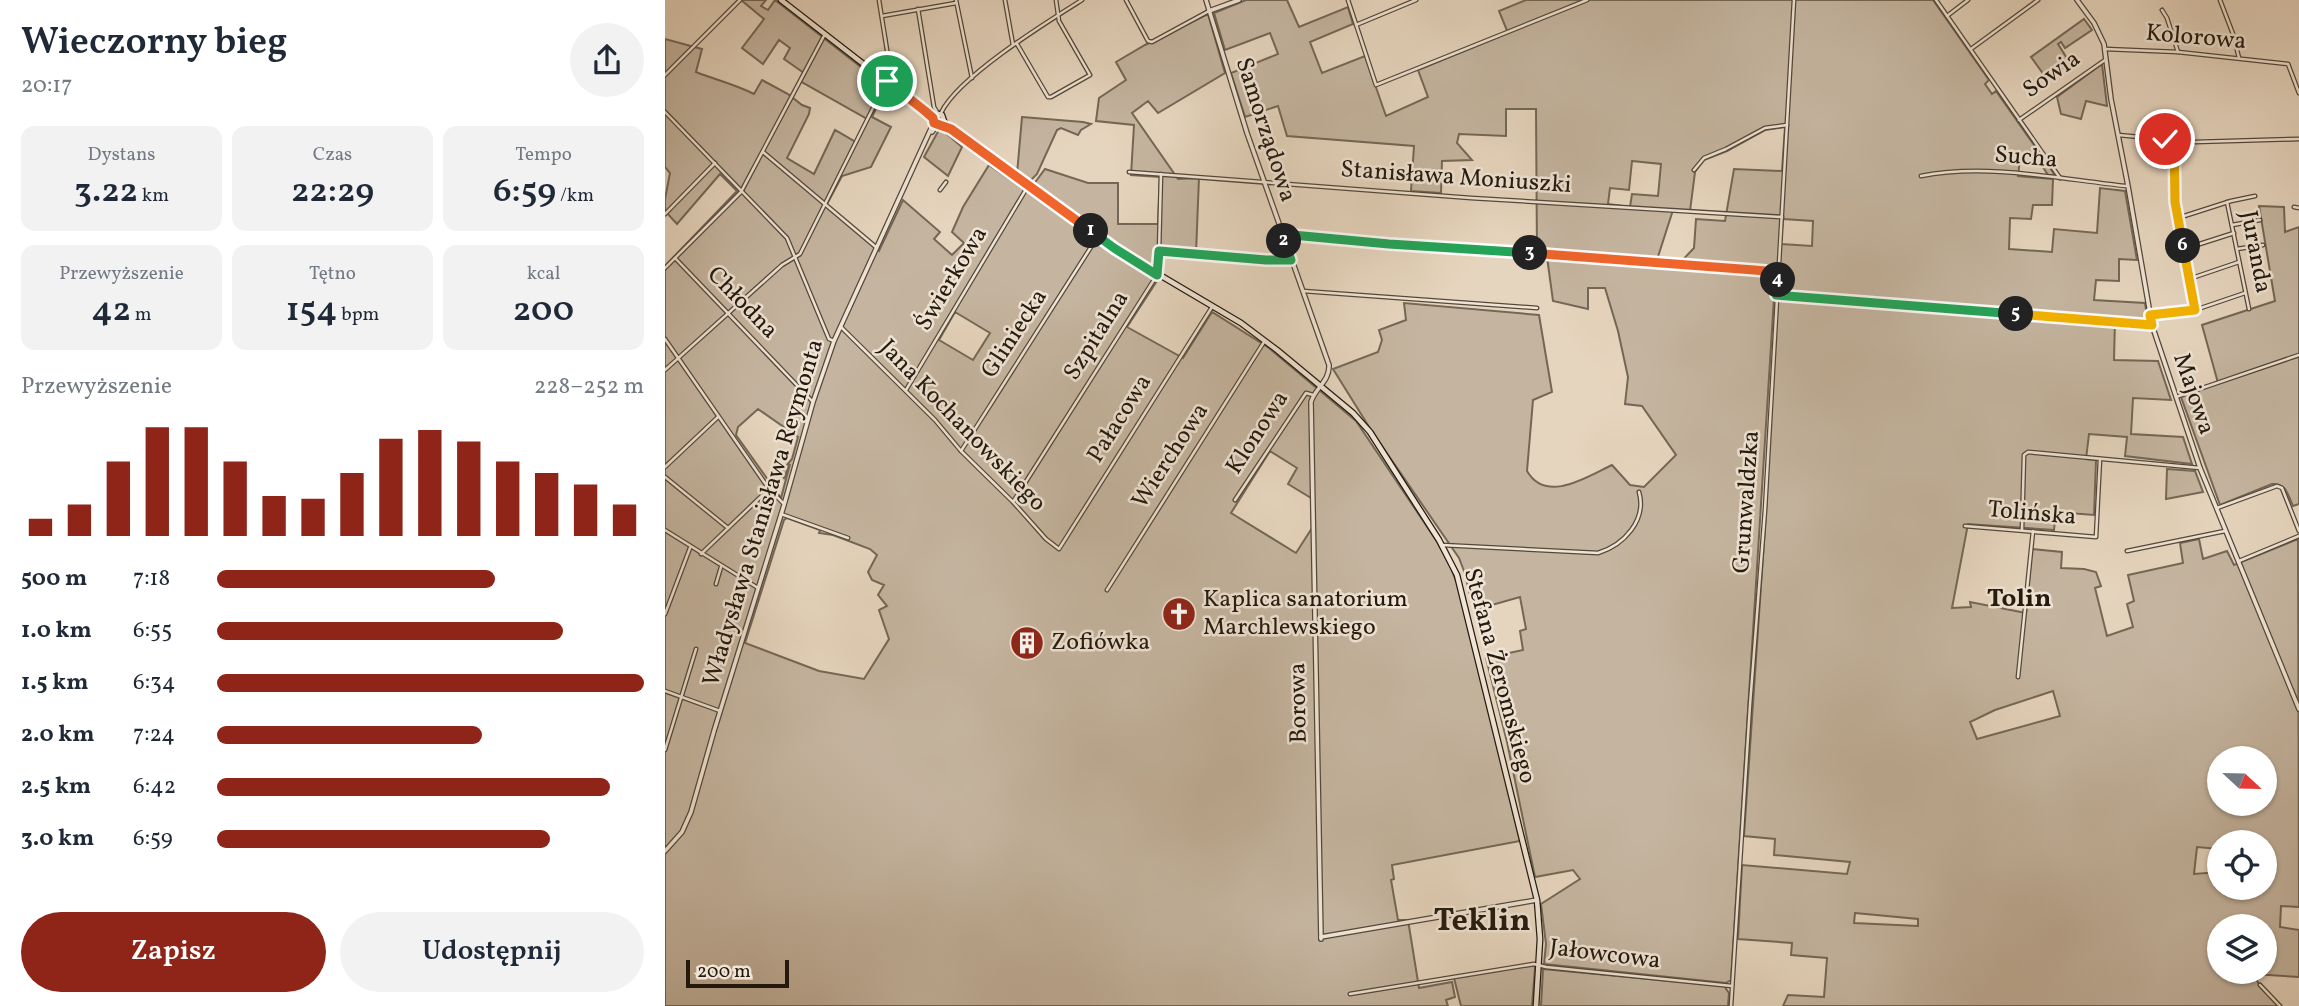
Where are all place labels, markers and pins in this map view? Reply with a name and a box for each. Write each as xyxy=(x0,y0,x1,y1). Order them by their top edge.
pin xyxy=(857,51,917,111)
pin xyxy=(2135,109,2195,169)
pin: 1 xyxy=(1073,214,1109,248)
pin: 2 xyxy=(1267,224,1301,258)
pin: 6 xyxy=(2165,229,2201,264)
pin: 3 xyxy=(1513,236,1547,270)
pin: 4 xyxy=(1761,262,1795,298)
pin: 5 xyxy=(1999,296,2033,332)
place label: Kaplica sanatorium Marchlewskiego xyxy=(1203,583,1408,645)
church icon: Kaplica sanatorium Marchlewskiego xyxy=(1160,595,1198,633)
building icon: Zofiówka xyxy=(1008,624,1046,662)
place label: Zofiówka xyxy=(1051,626,1150,660)

